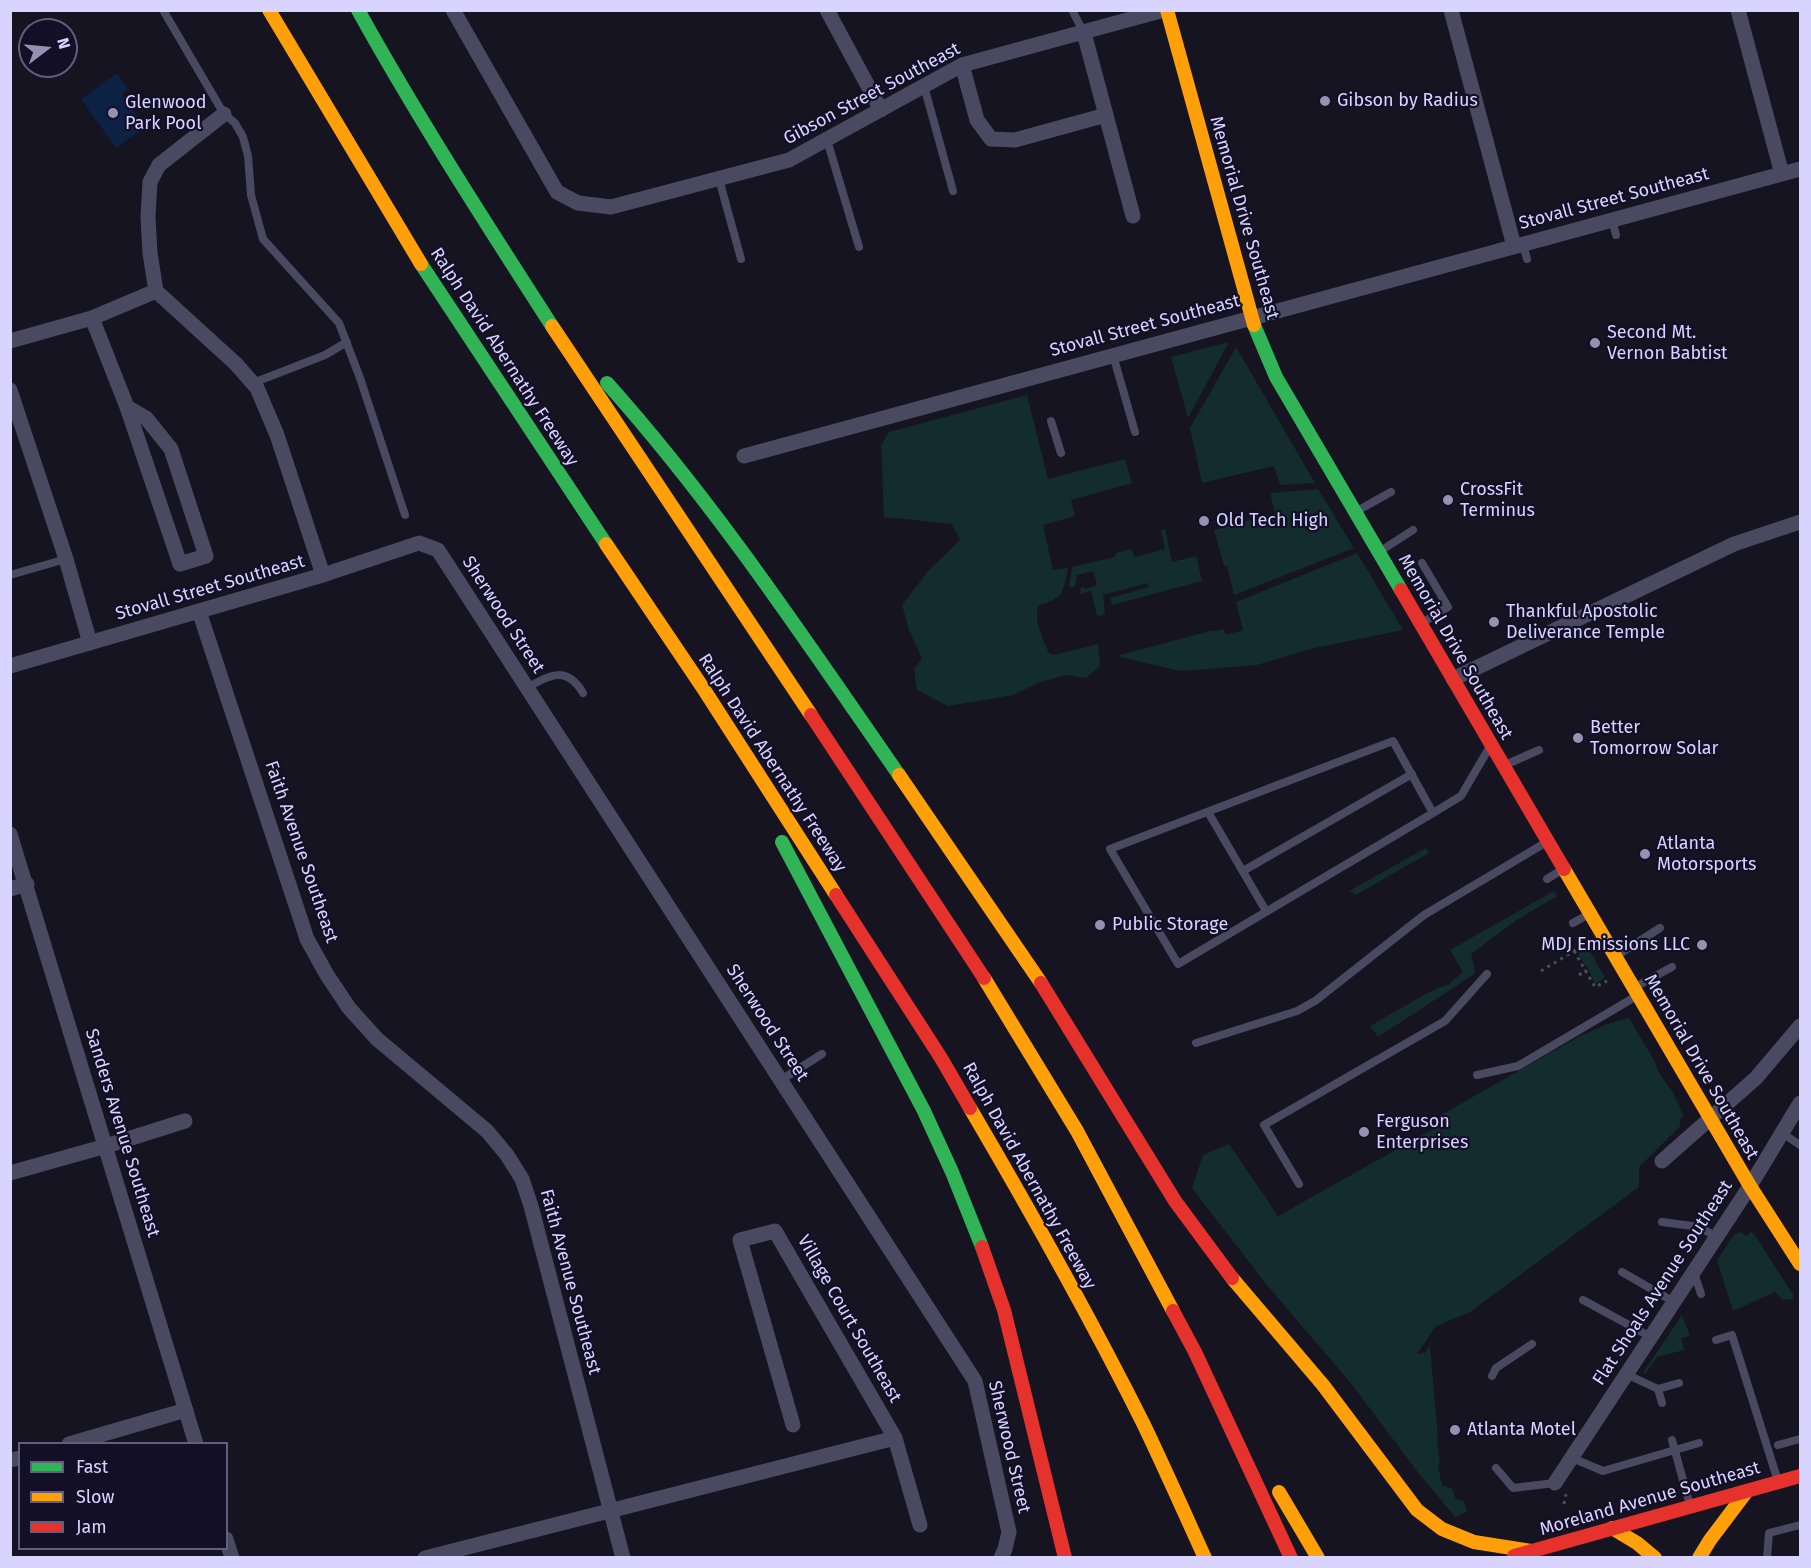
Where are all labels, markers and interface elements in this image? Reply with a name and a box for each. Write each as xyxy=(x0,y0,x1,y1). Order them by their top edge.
north arrow xyxy=(18,18,78,78)
text: N xyxy=(53,36,74,51)
street label: Gibson Street Southeast xyxy=(780,38,964,150)
place label: Gibson by Radius xyxy=(1337,90,1478,112)
place label: Glenwood Park Pool xyxy=(125,92,207,134)
marker: Gibson by Radius xyxy=(1318,94,1332,108)
marker: Glenwood Park Pool xyxy=(106,106,120,120)
street label: Memorial Drive Southeast xyxy=(1205,114,1283,322)
street label: Stovall Street Southeast xyxy=(1517,163,1711,235)
street label: Ralph David Abernathy Freeway xyxy=(425,244,583,470)
street label: Stovall Street Southeast xyxy=(1048,290,1242,362)
place label: Second Mt. Vernon Babtist xyxy=(1607,322,1728,364)
marker: Second Mt. Vernon Babtist xyxy=(1588,336,1602,350)
place label: CrossFit Terminus xyxy=(1460,479,1535,522)
marker: CrossFit Terminus xyxy=(1441,493,1455,507)
place label: Old Tech High xyxy=(1216,510,1328,532)
marker: Old Tech High xyxy=(1197,514,1211,528)
street label: Memorial Drive Southeast xyxy=(1393,550,1517,744)
street label: Stovall Street Southeast xyxy=(113,551,307,625)
street label: Sherwood Street xyxy=(457,552,549,678)
place label: Thankful Apostolic Deliverance Temple xyxy=(1506,601,1665,644)
marker: Thankful Apostolic Deliverance Temple xyxy=(1487,615,1501,629)
street label: Ralph David Abernathy Freeway xyxy=(693,650,851,876)
place label: Better Tomorrow Solar xyxy=(1590,717,1719,760)
marker: Better Tomorrow Solar xyxy=(1571,731,1585,745)
street label: Faith Avenue Southeast xyxy=(260,758,342,946)
place label: Atlanta Motorsports xyxy=(1657,833,1756,876)
marker: Atlanta Motorsports xyxy=(1638,847,1652,861)
place label: Public Storage xyxy=(1112,914,1228,936)
marker: Public Storage xyxy=(1093,918,1107,932)
place label: MDJ Emissions LLC xyxy=(1541,934,1690,956)
marker: MDJ Emissions LLC xyxy=(1695,938,1709,952)
street label: Sherwood Street xyxy=(721,960,813,1086)
street label: Memorial Drive Southeast xyxy=(1639,970,1763,1164)
street label: Sanders Avenue Southeast xyxy=(80,1026,164,1240)
street label: Ralph David Abernathy Freeway xyxy=(958,1059,1100,1293)
place label: Ferguson Enterprises xyxy=(1376,1111,1468,1154)
marker: Ferguson Enterprises xyxy=(1357,1125,1371,1139)
street label: Flat Shoals Avenue Southeast xyxy=(1589,1176,1737,1390)
street label: Faith Avenue Southeast xyxy=(535,1187,605,1377)
street label: Village Court Southeast xyxy=(792,1231,906,1407)
street label: Sherwood Street xyxy=(983,1379,1035,1515)
place label: Atlanta Motel xyxy=(1467,1419,1576,1441)
marker: Atlanta Motel xyxy=(1448,1423,1462,1437)
legend xyxy=(18,1442,228,1550)
text: Fast xyxy=(76,1456,108,1478)
street label: Moreland Avenue Southeast xyxy=(1537,1457,1763,1541)
text: Slow xyxy=(76,1486,114,1508)
text: Jam xyxy=(76,1516,107,1538)

